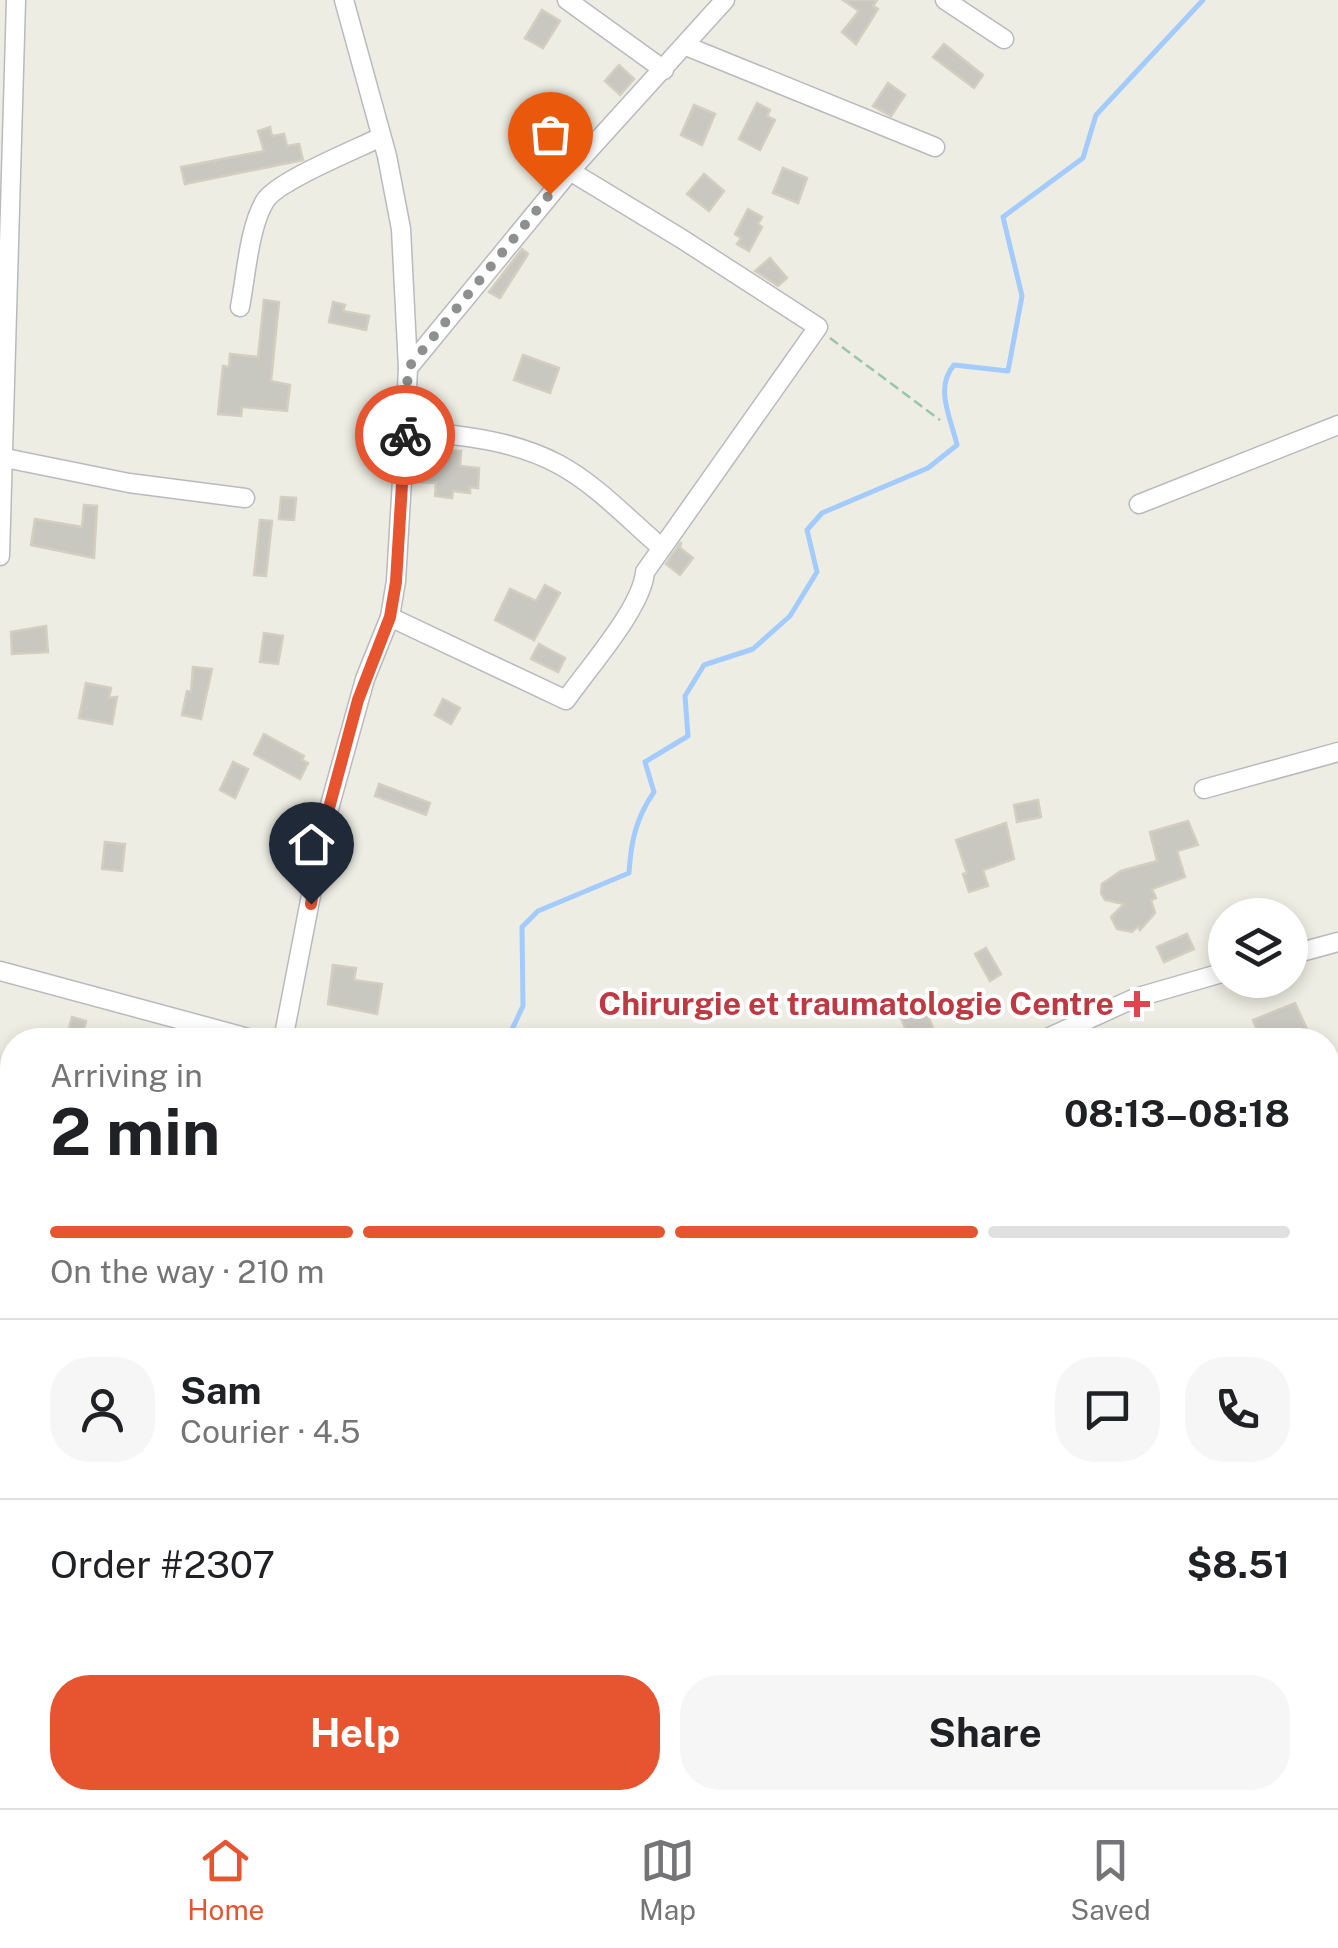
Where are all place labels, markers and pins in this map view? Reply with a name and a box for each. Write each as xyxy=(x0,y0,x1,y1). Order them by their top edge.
pin xyxy=(508,92,593,195)
pin xyxy=(269,802,354,905)
place label: Chirurgie et traumatologie Centre xyxy=(598,985,1114,1022)
marker: Chirurgie et traumatologie Centre xyxy=(1124,991,1150,1017)

